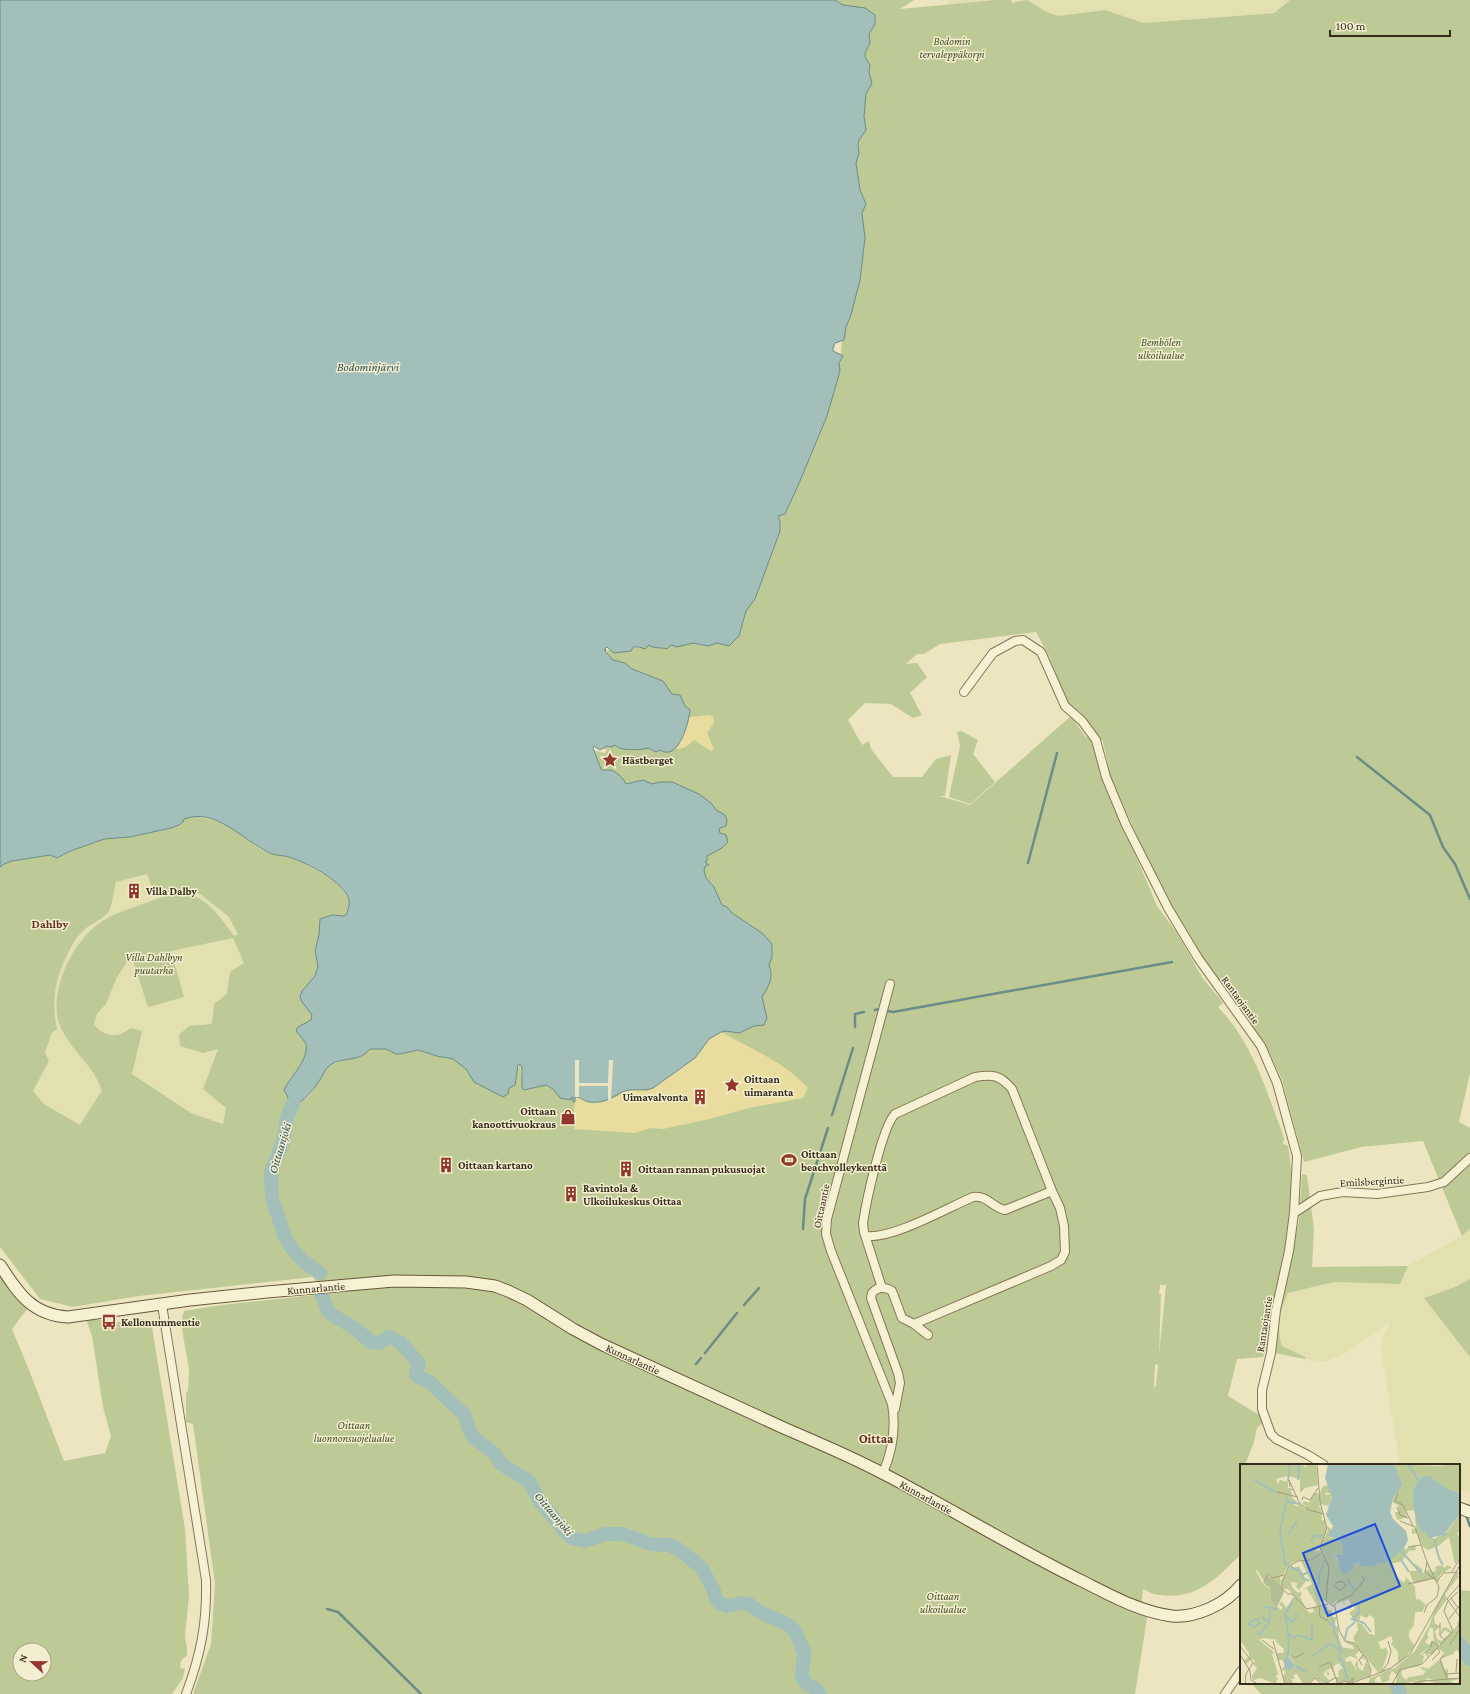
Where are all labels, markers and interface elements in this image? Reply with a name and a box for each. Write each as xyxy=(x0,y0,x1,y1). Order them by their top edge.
scale bar xyxy=(1330,12,1450,38)
text: 100 m xyxy=(1336,19,1366,33)
park label: Bodomin tervaleppäkorpi xyxy=(919,35,985,61)
park label: Bembölen ulkoilualue xyxy=(1138,336,1185,361)
water label: Bodominjärvi xyxy=(337,360,400,374)
place icon: Hästberget xyxy=(601,751,619,769)
place label: Hästberget xyxy=(622,754,673,766)
building icon: Villa Dalby xyxy=(125,882,143,900)
place label: Villa Dalby xyxy=(145,885,197,897)
district label: Dahlby xyxy=(32,917,69,931)
park label: Villa Dahlbyn puutarha xyxy=(125,951,183,977)
street label: Rantaojantie xyxy=(1219,974,1262,1027)
place label: Oittaan uimaranta xyxy=(744,1073,794,1098)
place icon: Oittaan uimaranta xyxy=(723,1076,741,1094)
building icon: Uimavalvonta xyxy=(691,1088,709,1106)
place label: Uimavalvonta xyxy=(622,1091,689,1103)
place label: Oittaan kanoottivuokraus xyxy=(472,1105,557,1130)
shop icon: Oittaan kanoottivuokraus xyxy=(559,1108,577,1126)
water label: Oittaanjoki xyxy=(266,1120,295,1175)
place label: Oittaan beachvolleykenttä xyxy=(800,1148,887,1173)
sports icon: Oittaan beachvolleykenttä xyxy=(780,1151,798,1169)
building icon: Oittaan kartano xyxy=(437,1156,455,1174)
place label: Oittaan kartano xyxy=(458,1159,533,1171)
building icon: Oittaan rannan pukusuojat xyxy=(617,1160,635,1178)
place label: Oittaan rannan pukusuojat xyxy=(638,1163,765,1176)
street label: Emilsbergintie xyxy=(1339,1173,1405,1190)
place label: Ravintola & Ulkoilukeskus Oittaa xyxy=(583,1182,682,1207)
street label: Oittaantie xyxy=(810,1183,832,1229)
building icon: Ravintola & Ulkoilukeskus Oittaa xyxy=(562,1185,580,1203)
street label: Kunnarlantie xyxy=(287,1279,346,1297)
street label: Rantaojantie xyxy=(1254,1295,1275,1353)
bus stop icon: Kellonummentie xyxy=(100,1313,118,1331)
place label: Kellonummentie xyxy=(121,1316,200,1328)
street label: Kunnarlantie xyxy=(604,1341,662,1377)
park label: Oittaan luonnonsuojelualue xyxy=(314,1419,395,1445)
district label: Oittaa xyxy=(859,1431,894,1446)
inset map xyxy=(1240,1464,1460,1684)
street label: Kunnarlantie xyxy=(898,1478,954,1516)
water label: Oittaanjoki xyxy=(532,1489,577,1539)
park label: Oittaan ulkoilualue xyxy=(920,1590,967,1615)
north arrow xyxy=(12,1642,52,1682)
text: N xyxy=(16,1652,30,1664)

